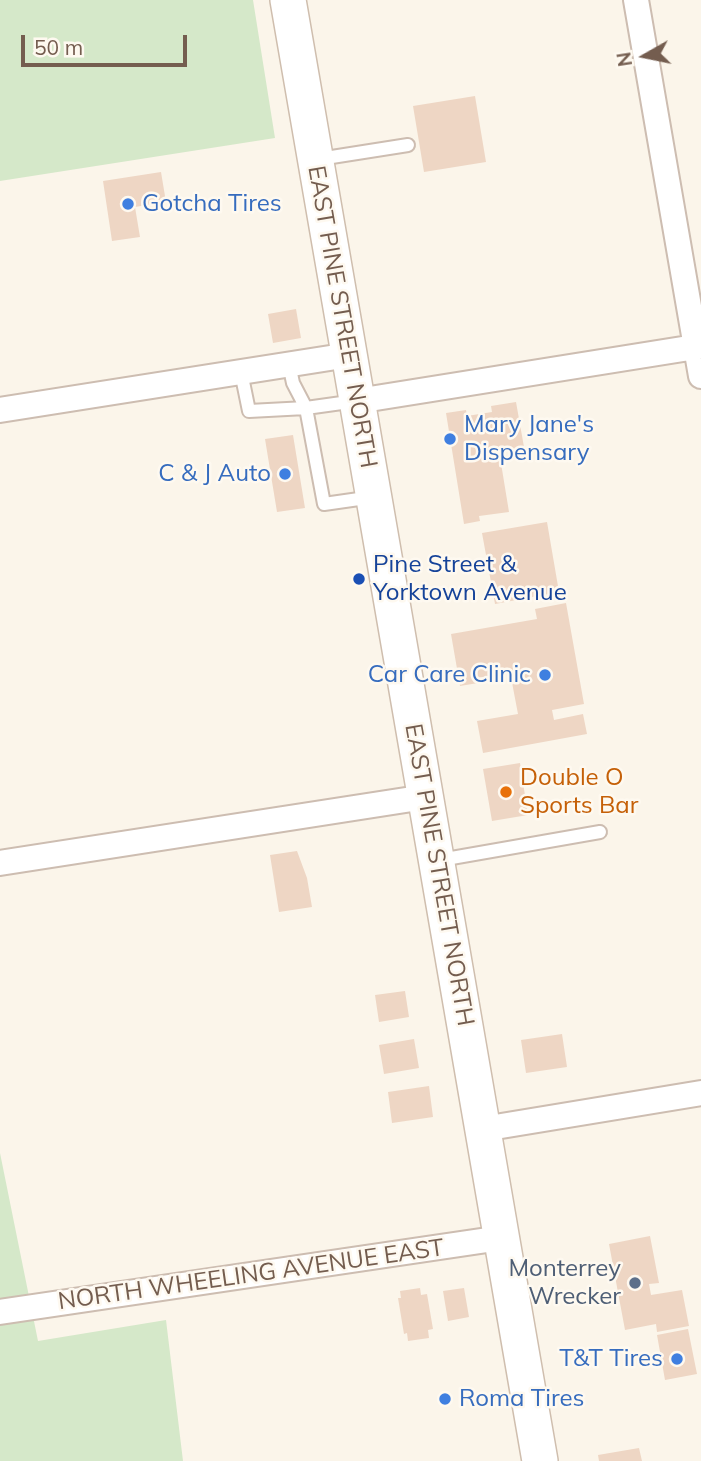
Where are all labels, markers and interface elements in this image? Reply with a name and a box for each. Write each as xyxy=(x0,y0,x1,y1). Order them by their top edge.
scale bar xyxy=(24,21,191,65)
north arrow xyxy=(610,21,680,91)
text: 50 m xyxy=(34,34,83,60)
text: N xyxy=(611,50,637,68)
street label: EAST PINE STREET NORTH xyxy=(301,164,383,470)
place label: Gotcha Tires xyxy=(142,190,282,218)
marker: Gotcha Tires xyxy=(120,196,136,212)
place label: Mary Jane's Dispensary xyxy=(464,411,594,467)
marker: Mary Jane's Dispensary xyxy=(442,431,458,447)
place label: C & J Auto xyxy=(158,460,271,488)
marker: C & J Auto xyxy=(277,466,293,482)
place label: Pine Street & Yorktown Avenue xyxy=(373,551,567,607)
marker: Pine Street & Yorktown Avenue xyxy=(351,571,367,587)
place label: Car Care Clinic xyxy=(368,661,531,689)
marker: Car Care Clinic xyxy=(537,667,553,683)
street label: EAST PINE STREET NORTH xyxy=(398,722,480,1028)
place label: Double O Sports Bar xyxy=(520,764,638,820)
marker: Double O Sports Bar xyxy=(498,784,514,800)
street label: NORTH WHEELING AVENUE EAST xyxy=(56,1234,446,1316)
place label: Monterrey Wrecker xyxy=(508,1255,621,1311)
marker: Monterrey Wrecker xyxy=(627,1275,643,1291)
place label: T&T Tires xyxy=(559,1345,663,1373)
marker: T&T Tires xyxy=(669,1351,685,1367)
place label: Roma Tires xyxy=(459,1385,585,1413)
marker: Roma Tires xyxy=(437,1391,453,1407)

